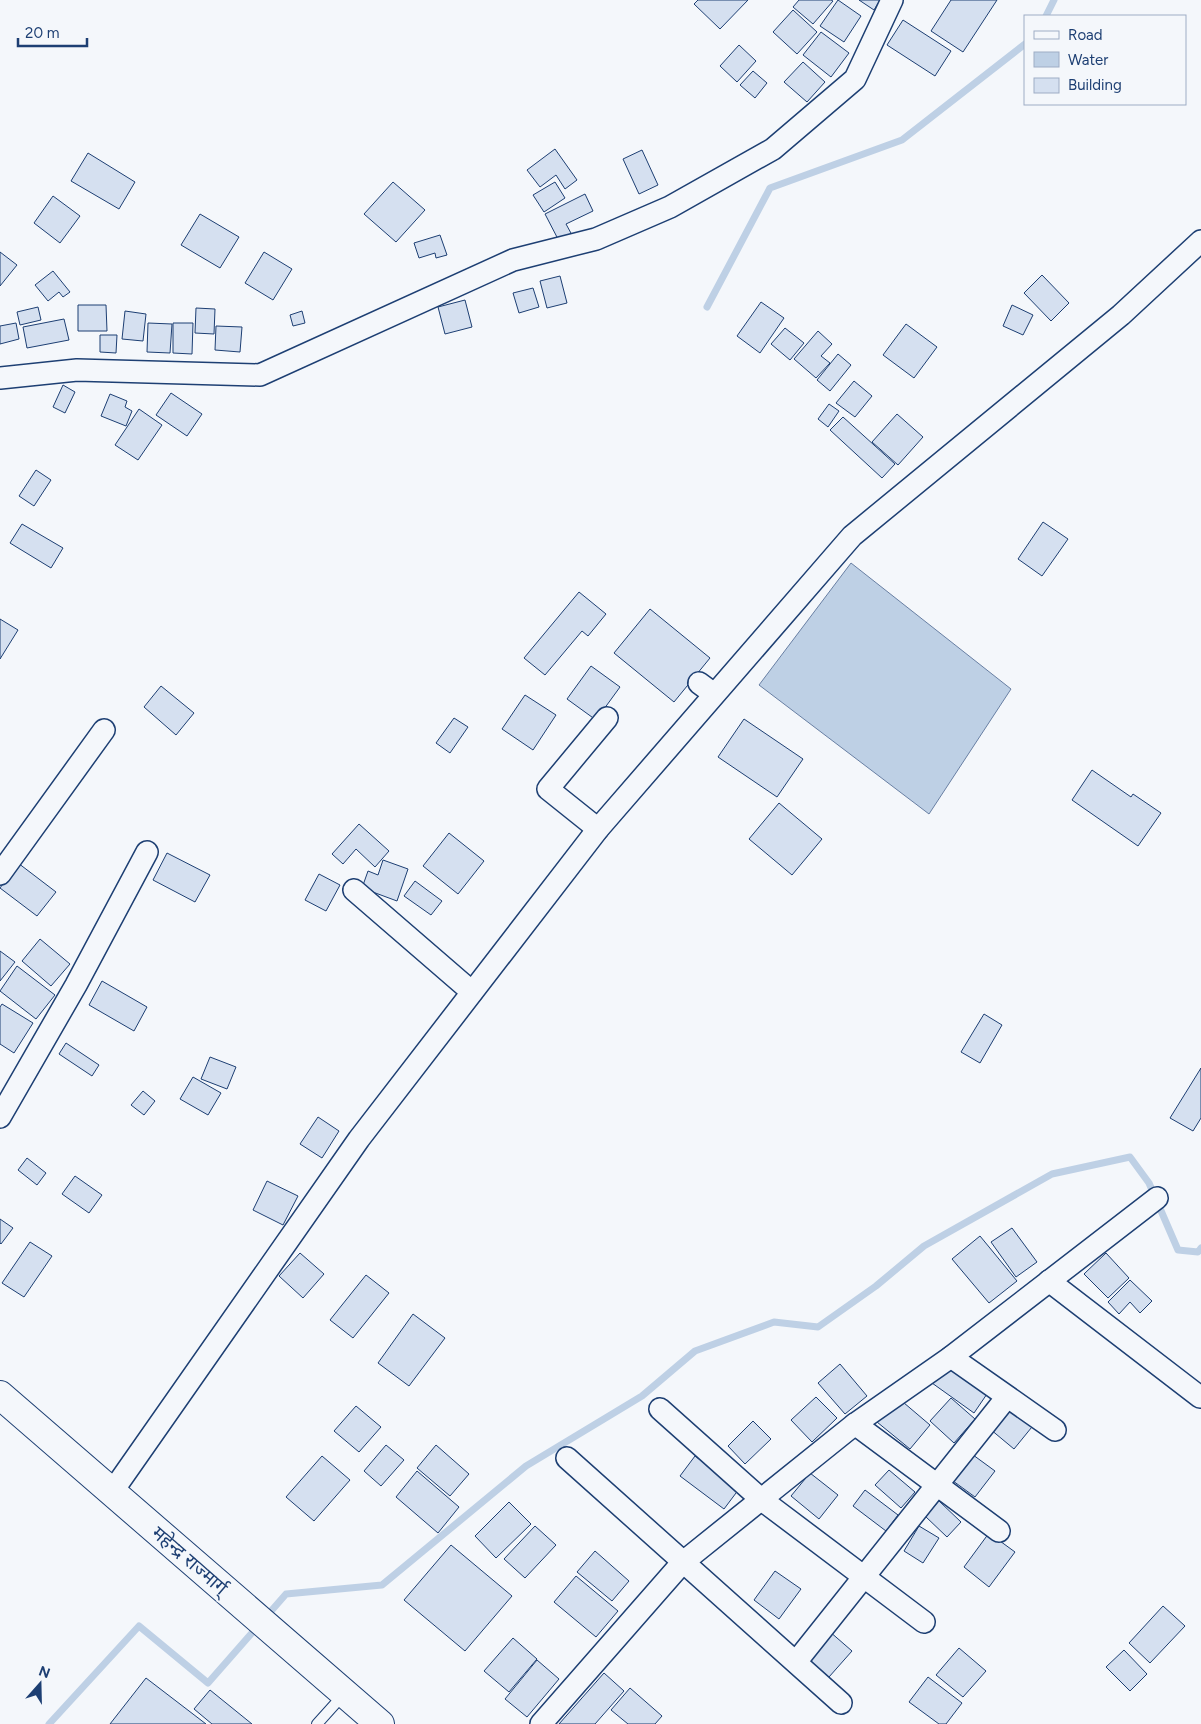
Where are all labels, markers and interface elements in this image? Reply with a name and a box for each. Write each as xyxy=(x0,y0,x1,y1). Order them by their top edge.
scale bar xyxy=(18,15,86,47)
legend xyxy=(1024,15,1186,105)
text: 20 m xyxy=(25,24,59,42)
text: Road xyxy=(1068,26,1103,44)
text: Water xyxy=(1068,51,1108,69)
text: Building xyxy=(1068,76,1122,94)
street label: महेन्द्र राज्मार्ग् xyxy=(147,1521,234,1601)
north arrow xyxy=(15,1659,65,1709)
text: N xyxy=(36,1662,52,1682)

